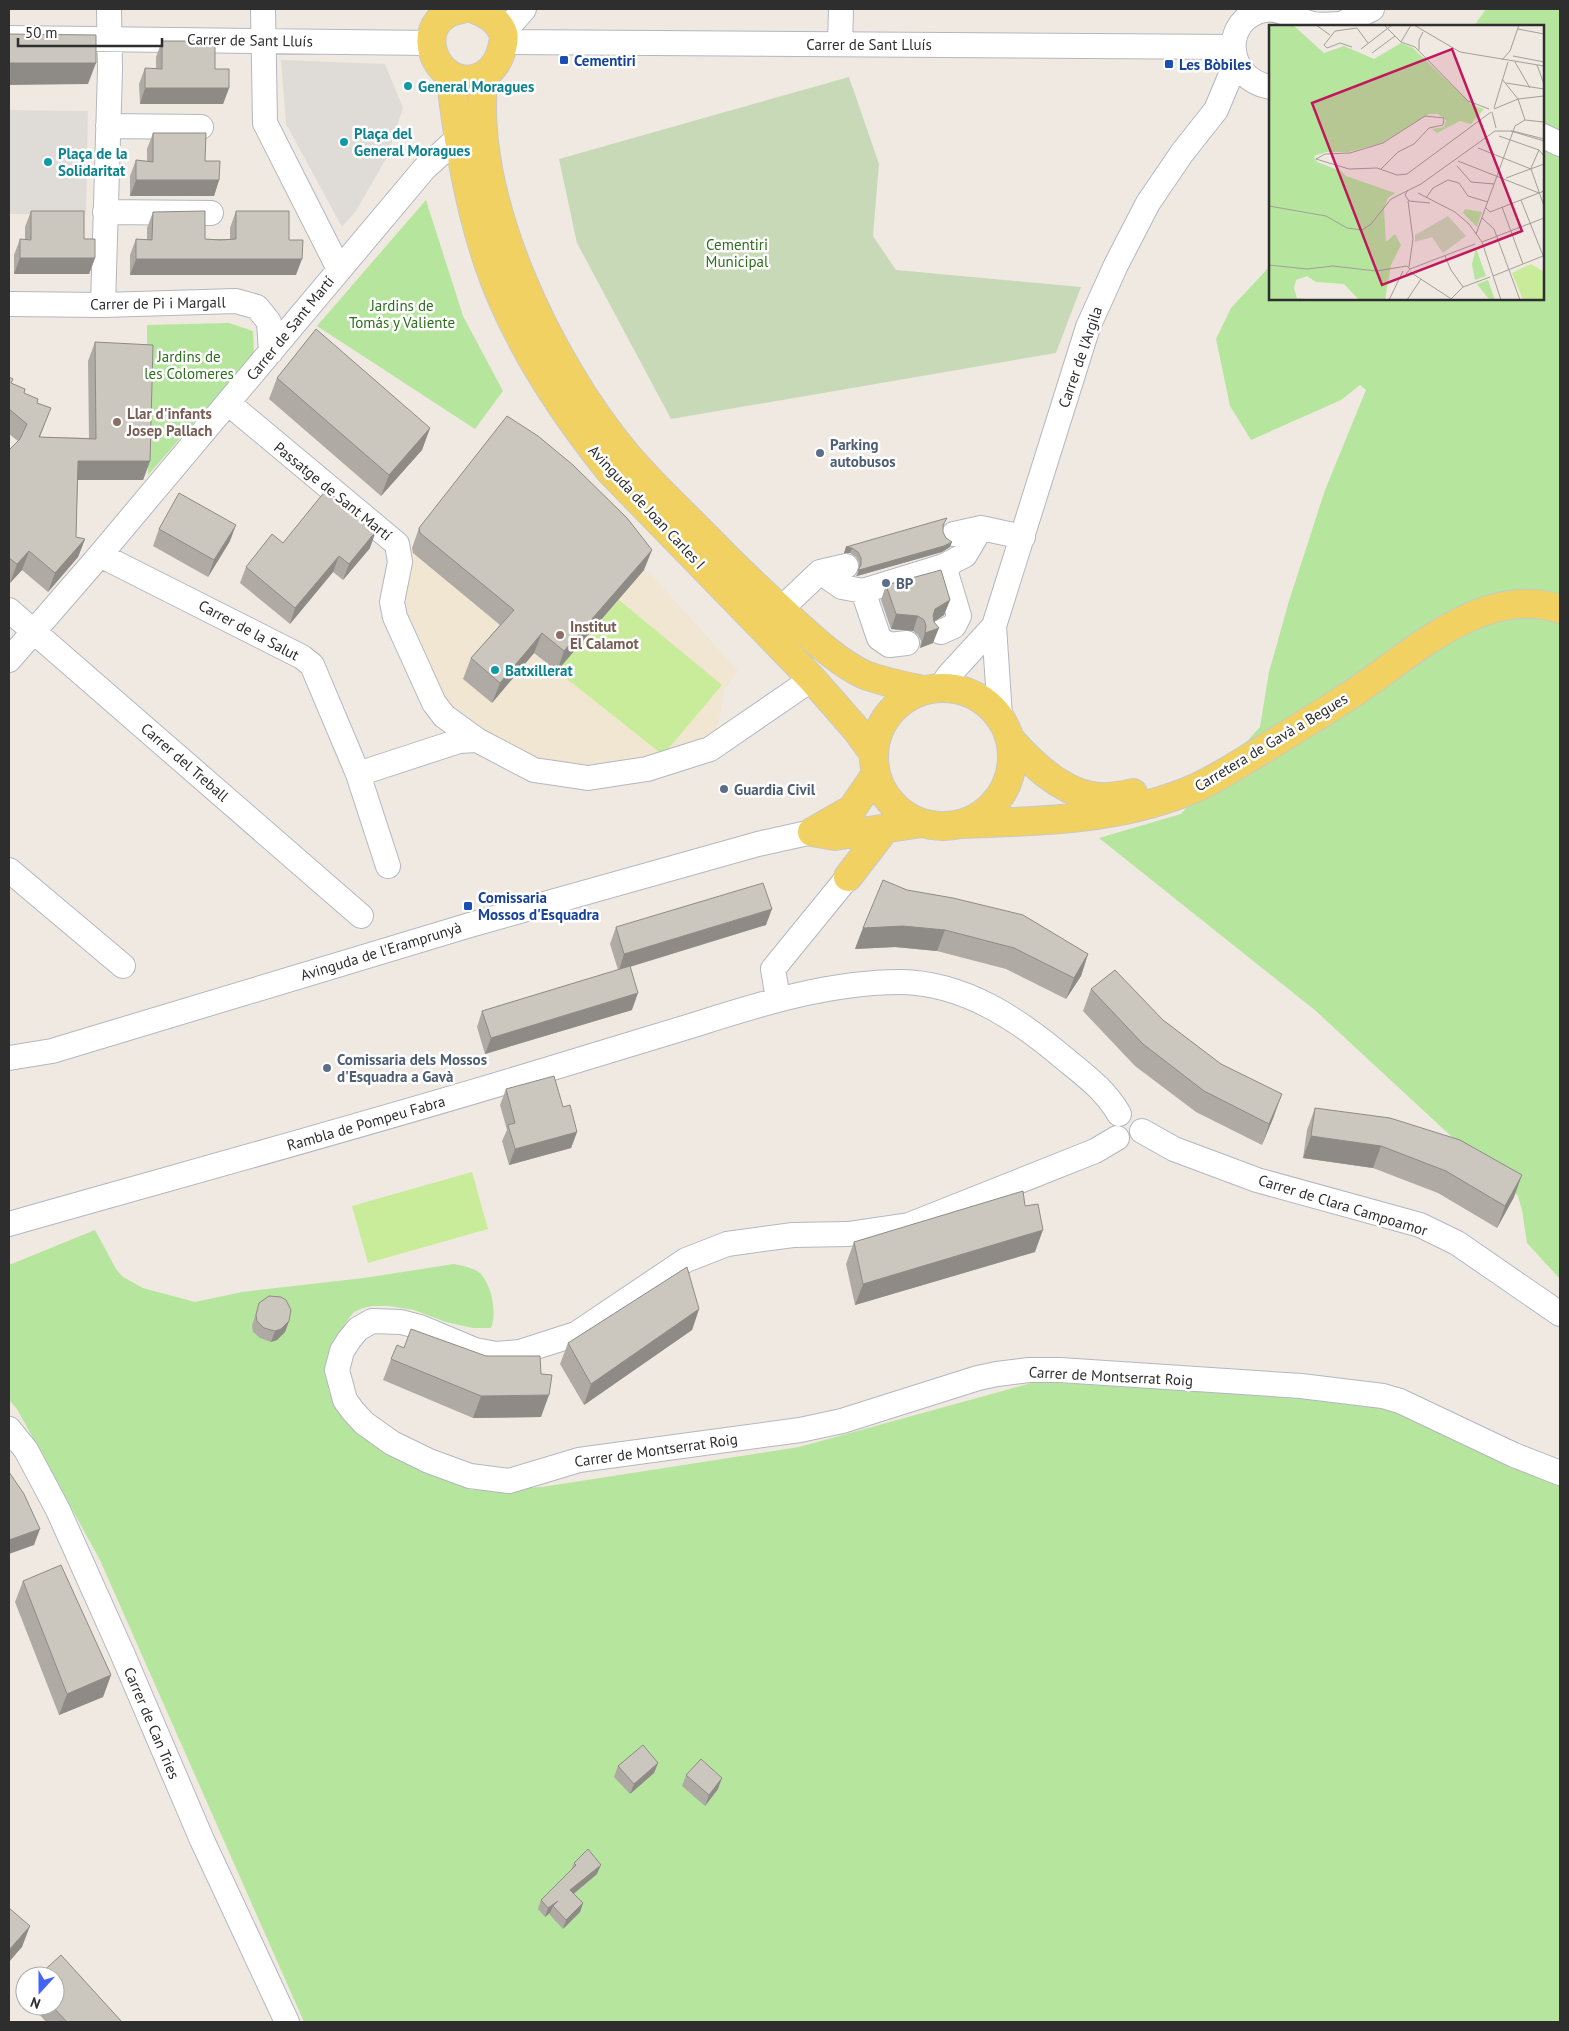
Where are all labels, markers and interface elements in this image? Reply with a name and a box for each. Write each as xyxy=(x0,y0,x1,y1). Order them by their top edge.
scale bar xyxy=(18,15,161,47)
text: 50 m xyxy=(25,23,58,42)
inset map xyxy=(1269,25,1544,300)
street label: Carrer de Sant Lluís xyxy=(187,29,313,51)
street label: Carrer de Sant Lluís xyxy=(806,35,932,54)
place label: Cementiri xyxy=(574,51,636,70)
marker: Cementiri xyxy=(558,54,570,66)
place label: Les Bòbiles xyxy=(1179,55,1251,74)
marker: Les Bòbiles xyxy=(1163,58,1175,70)
place label: General Moragues xyxy=(418,77,534,96)
marker: General Moragues xyxy=(402,80,414,92)
place label: Plaça del General Moragues xyxy=(354,124,470,160)
marker: Plaça del General Moragues xyxy=(338,136,350,148)
place label: Plaça de la Solidaritat xyxy=(58,144,128,180)
marker: Plaça de la Solidaritat xyxy=(42,156,54,168)
park label: Cementiri Municipal xyxy=(706,235,769,271)
street label: Carrer de Sant Martí xyxy=(242,272,338,384)
street label: Carrer de Pi i Margall xyxy=(90,292,227,314)
park label: Jardins de Tomás y Valiente xyxy=(349,296,455,332)
street label: Carrer de l'Argila xyxy=(1054,304,1106,410)
park label: Jardins de les Colomeres xyxy=(144,347,234,383)
place label: Llar d'infants Josep Pallach xyxy=(126,404,212,440)
marker: Llar d'infants Josep Pallach xyxy=(111,416,123,428)
place label: Parking autobusos xyxy=(830,435,896,471)
street label: Passatge de Sant Martí xyxy=(270,438,396,544)
street label: Avinguda de Joan Carles I xyxy=(585,441,709,573)
marker: Parking autobusos xyxy=(814,447,826,459)
place label: BP xyxy=(896,574,914,593)
marker: BP xyxy=(880,577,892,589)
street label: Carrer de la Salut xyxy=(195,596,303,664)
place label: Institut El Calamot xyxy=(570,617,639,653)
marker: Institut El Calamot xyxy=(554,629,566,641)
place label: Batxillerat xyxy=(505,661,573,680)
marker: Batxillerat xyxy=(489,664,501,676)
street label: Carretera de Gavà a Begues xyxy=(1191,689,1351,795)
street label: Carrer del Treball xyxy=(137,719,233,806)
place label: Guardia Civil xyxy=(734,780,816,799)
marker: Guardia Civil xyxy=(718,783,730,795)
place label: Comissaria Mossos d'Esquadra xyxy=(478,888,599,924)
marker: Comissaria Mossos d'Esquadra xyxy=(462,900,474,912)
street label: Avinguda de l'Eramprunyà xyxy=(298,917,464,985)
place label: Comissaria dels Mossos d'Esquadra a Gavà xyxy=(337,1050,487,1086)
marker: Comissaria dels Mossos d'Esquadra a Gavà xyxy=(321,1062,333,1074)
street label: Rambla de Pompeu Fabra xyxy=(285,1091,447,1155)
street label: Carrer de Clara Campoamor xyxy=(1256,1170,1430,1240)
street label: Carrer de Montserrat Roig xyxy=(1028,1362,1194,1390)
street label: Carrer de Montserrat Roig xyxy=(573,1429,739,1471)
street label: Carrer de Can Tries xyxy=(120,1664,184,1782)
north arrow xyxy=(15,1966,65,2016)
text: N xyxy=(28,1993,43,2013)

